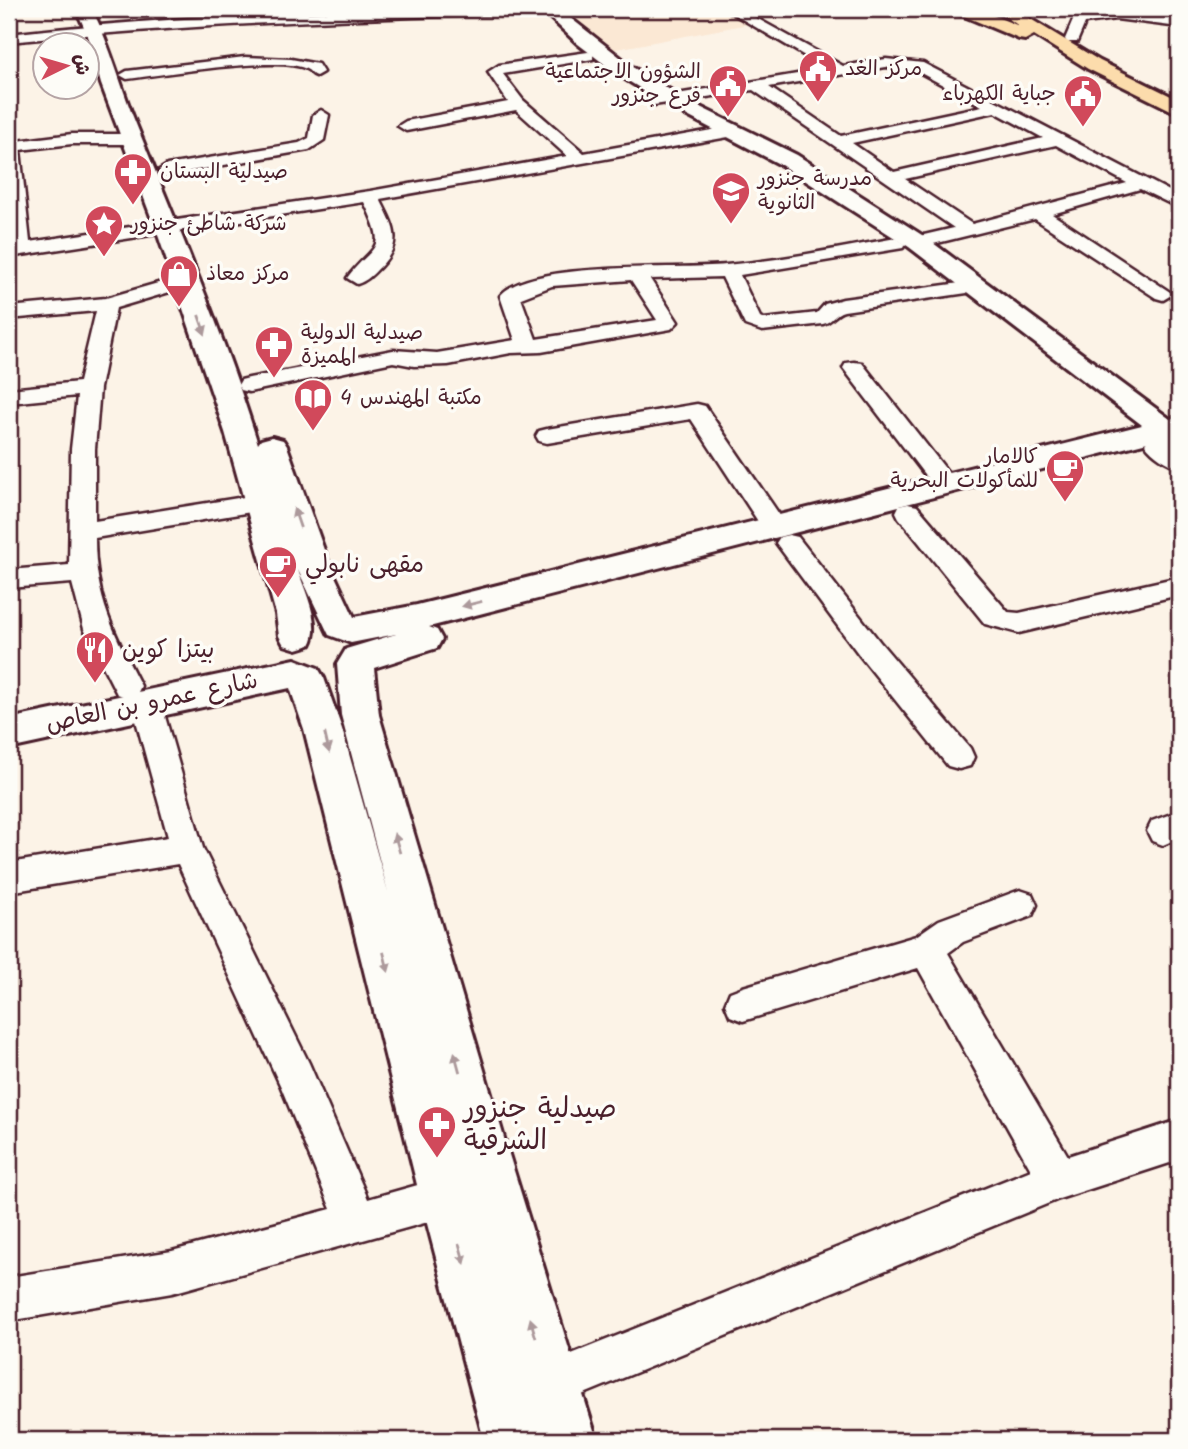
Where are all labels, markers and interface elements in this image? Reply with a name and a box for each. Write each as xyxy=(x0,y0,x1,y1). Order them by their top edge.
north arrow xyxy=(32,32,102,102)
public building icon: مركز الغد xyxy=(797,48,839,103)
text: ش xyxy=(65,53,97,77)
place label: مركز الغد xyxy=(845,53,922,86)
place label: الشؤون الاجتماعية فرع جنزور xyxy=(546,56,701,113)
public building icon: الشؤون الاجتماعية فرع جنزور xyxy=(707,63,749,118)
public building icon: جباية الكهرباء xyxy=(1062,73,1104,128)
place label: جباية الكهرباء xyxy=(942,78,1056,111)
pharmacy icon: صيدلية البستان xyxy=(112,151,154,206)
place label: صيدلية البستان xyxy=(160,156,288,189)
place label: مدرسة جنزور الثانوية xyxy=(756,163,872,220)
school or university icon: مدرسة جنزور الثانوية xyxy=(710,170,752,225)
place icon: شركة شاطئ جنزور xyxy=(83,203,125,258)
place label: شركة شاطئ جنزور xyxy=(129,208,287,241)
shop icon: مركز معاذ xyxy=(158,253,200,308)
place label: مركز معاذ xyxy=(206,258,290,291)
one-way arrow xyxy=(197,315,208,336)
place label: صيدلية الدولية المميزة xyxy=(301,317,423,374)
pharmacy icon: صيدلية الدولية المميزة xyxy=(253,324,295,379)
library icon: مكتبة المهندس 4 xyxy=(292,377,334,432)
place label: مكتبة المهندس 4 xyxy=(340,382,482,415)
place label: كالامار للمأكولات البحرية xyxy=(891,441,1038,498)
cafe icon: كالامار للمأكولات البحرية xyxy=(1044,448,1086,503)
one-way arrow xyxy=(291,508,302,529)
cafe icon: مقهى نابولي xyxy=(257,544,299,599)
place label: مقهى نابولي xyxy=(305,546,424,585)
one-way arrow xyxy=(461,599,483,610)
restaurant icon: بيتزا كوين xyxy=(74,629,116,684)
place label: بيتزا كوين xyxy=(122,631,214,670)
street label: شارع عمرو بن العاص xyxy=(42,662,262,744)
one-way arrow xyxy=(322,732,333,754)
one-way arrow xyxy=(391,832,401,853)
one-way arrow xyxy=(381,952,392,974)
one-way arrow xyxy=(451,1051,462,1073)
place label: صيدلية جنزور الشرقية xyxy=(462,1087,617,1164)
pharmacy icon: صيدلية جنزور الشرقية xyxy=(416,1104,458,1159)
one-way arrow xyxy=(457,1244,467,1265)
one-way arrow xyxy=(528,1317,538,1338)

